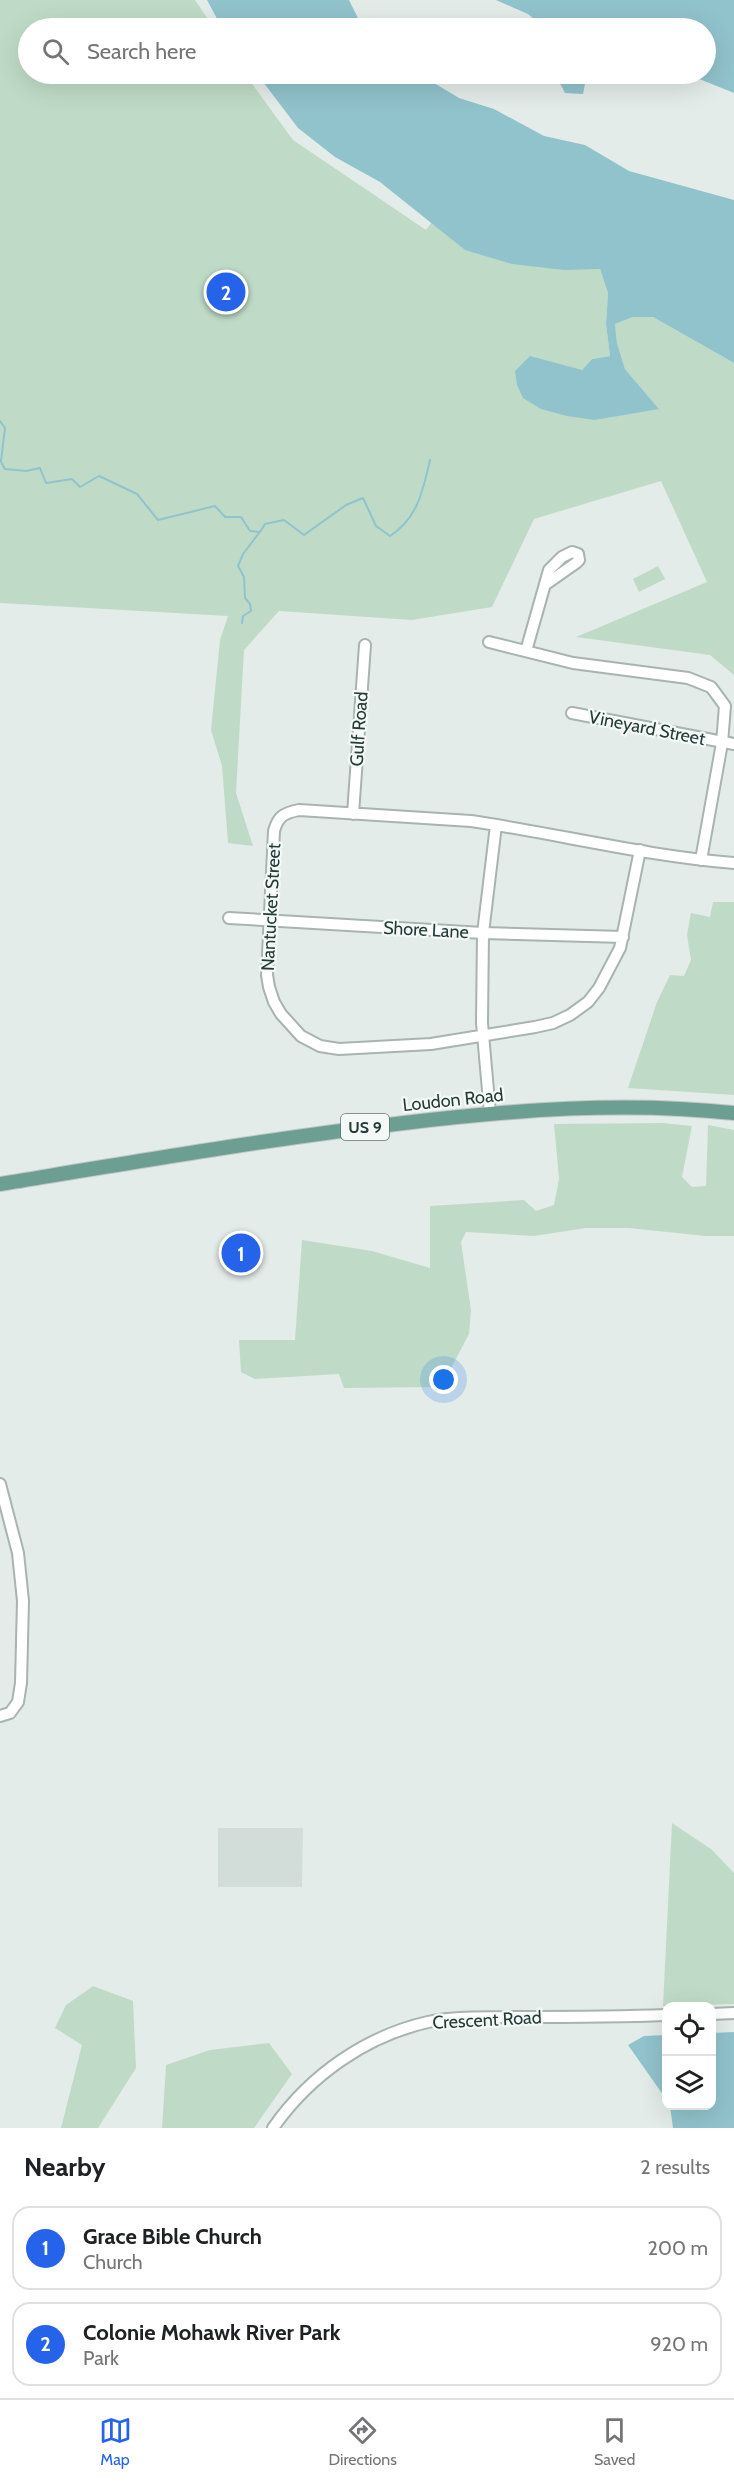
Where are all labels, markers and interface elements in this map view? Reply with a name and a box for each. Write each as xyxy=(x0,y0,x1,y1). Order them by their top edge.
search box xyxy=(18,18,716,84)
icon: search xyxy=(39,35,72,68)
text: Search here xyxy=(87,38,196,65)
pin: 2 xyxy=(206,270,246,314)
street label: Gulf Road xyxy=(345,691,373,767)
street label: Vineyard Street xyxy=(587,706,707,750)
street label: Nantucket Street xyxy=(257,843,285,971)
street label: Shore Lane xyxy=(383,917,469,943)
street label: Loudon Road xyxy=(402,1084,504,1116)
road number: US 9 xyxy=(341,1114,389,1140)
pin: 1 xyxy=(222,1230,260,1276)
your location xyxy=(429,1365,458,1394)
map controls xyxy=(662,2002,716,2110)
button: locate xyxy=(662,2002,716,2056)
street label: Crescent Road xyxy=(432,2006,542,2034)
button: layers xyxy=(662,2056,716,2110)
text: Nearby xyxy=(24,2151,105,2183)
text: 2 results xyxy=(640,2155,710,2179)
text: Grace Bible Church xyxy=(83,2223,262,2250)
text: 1 xyxy=(42,2236,49,2260)
text: 200 m xyxy=(648,2236,708,2260)
text: Church xyxy=(83,2250,143,2274)
text: Colonie Mohawk River Park xyxy=(83,2319,340,2346)
text: 2 xyxy=(40,2332,51,2356)
text: 920 m xyxy=(650,2332,708,2356)
text: Park xyxy=(83,2346,119,2370)
tab: Map xyxy=(99,2414,132,2469)
tab: Directions xyxy=(329,2414,397,2469)
tab: Saved xyxy=(594,2414,635,2469)

